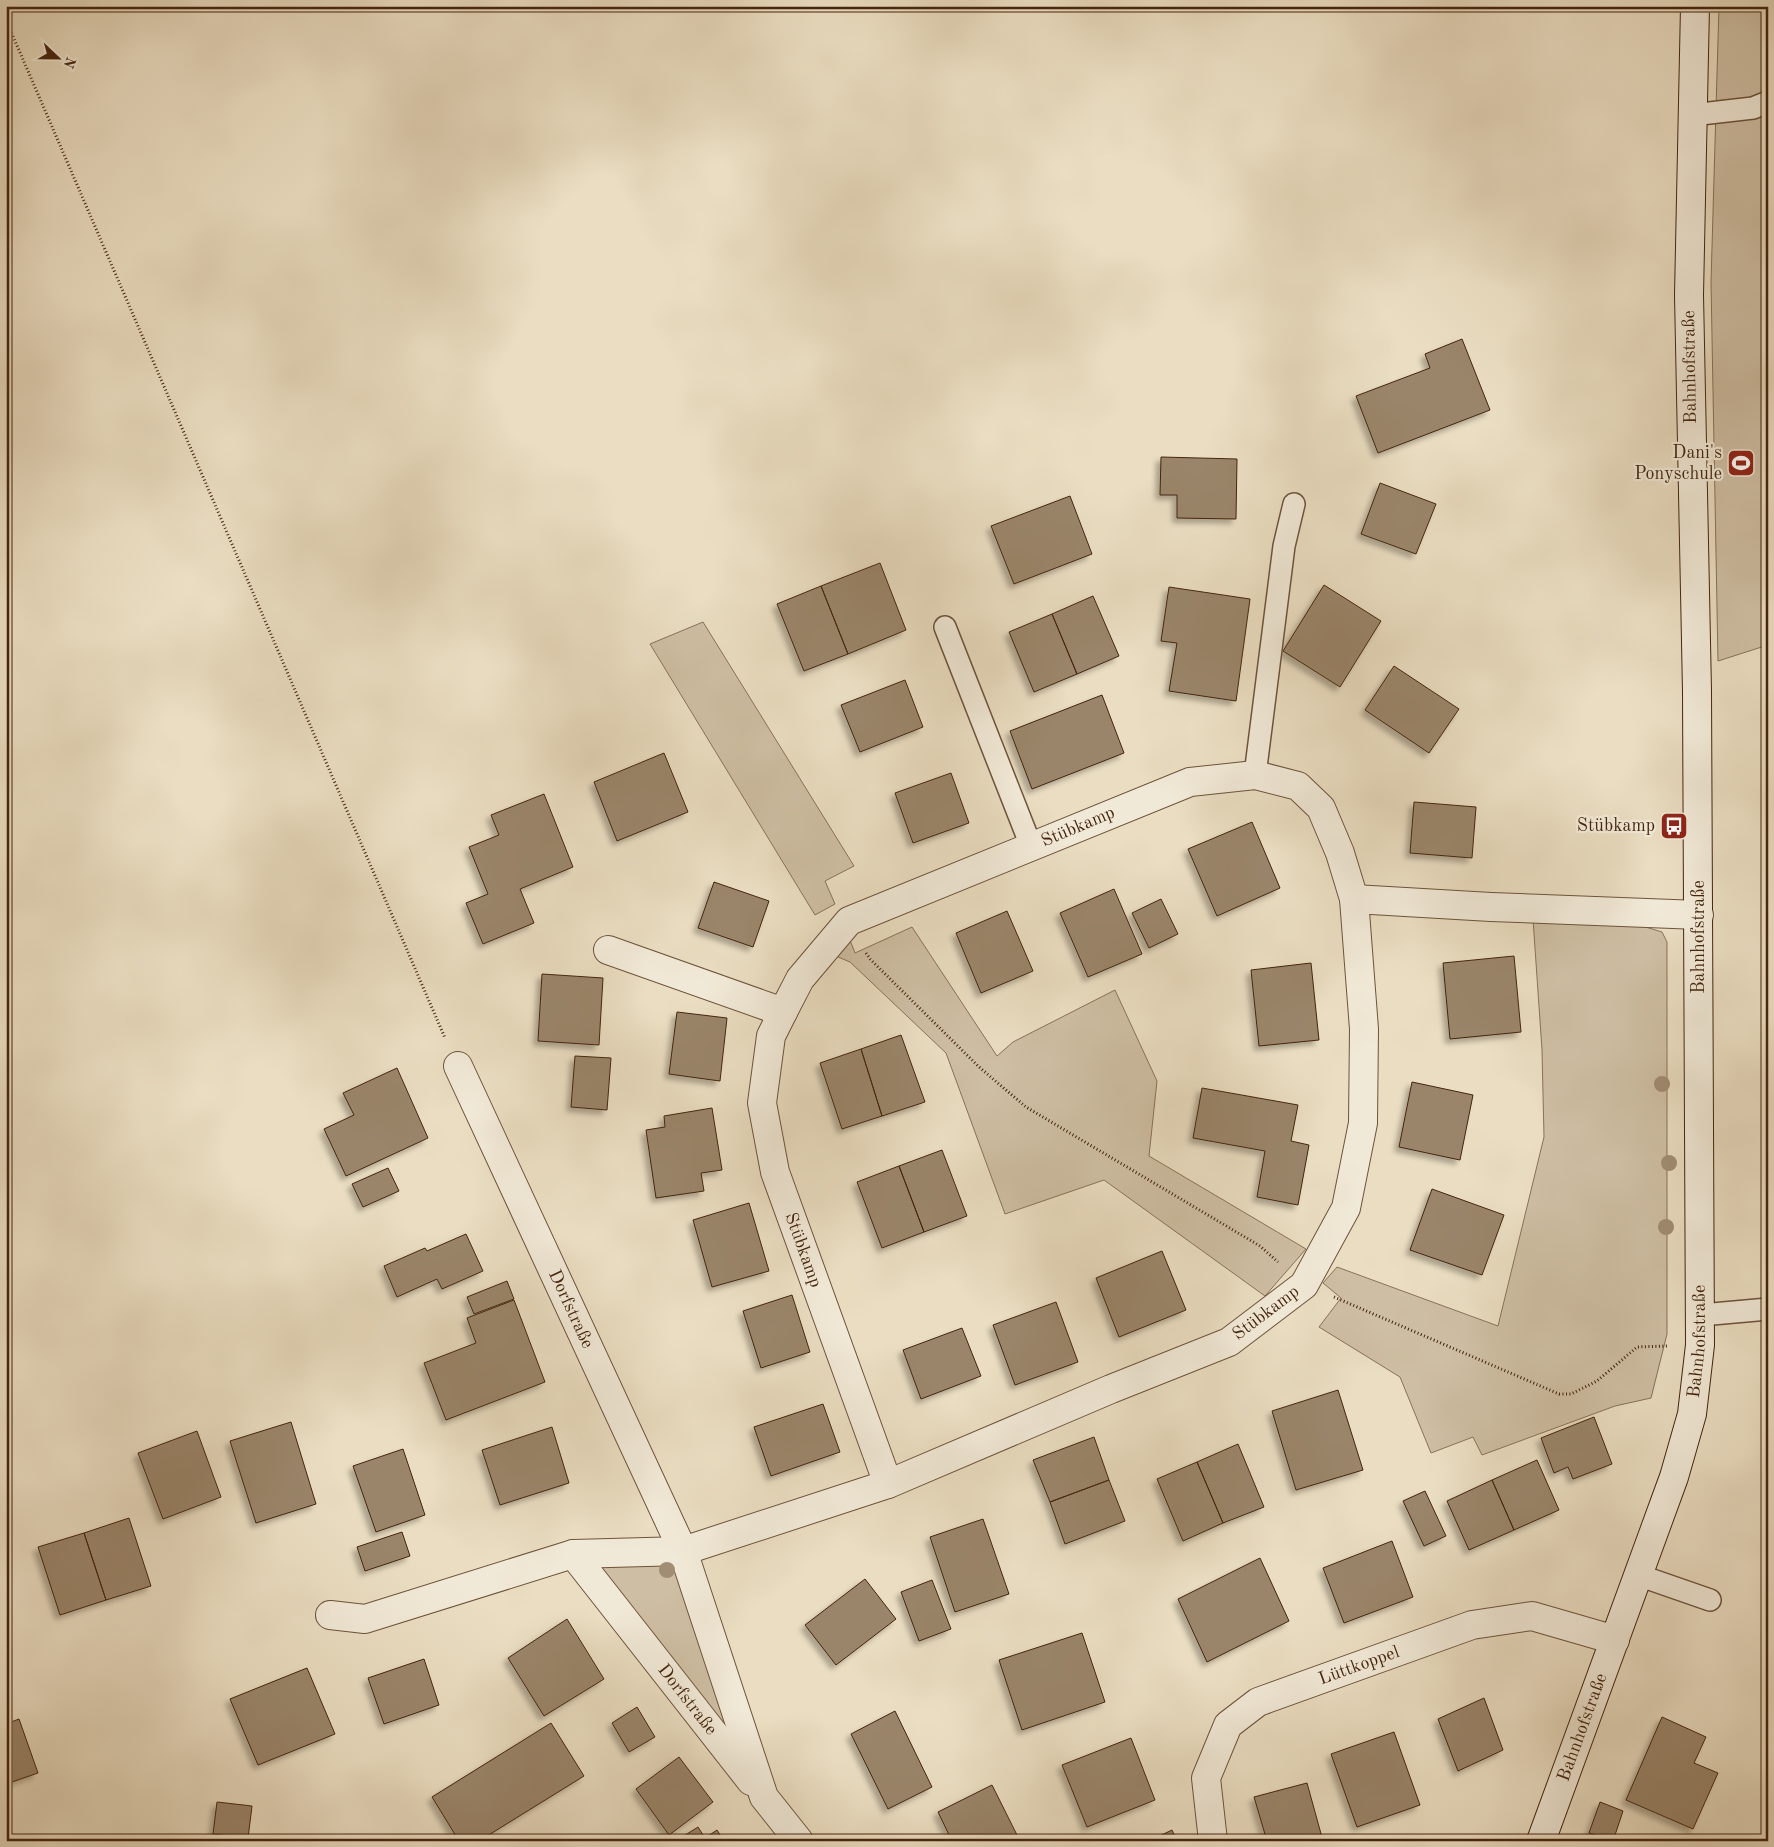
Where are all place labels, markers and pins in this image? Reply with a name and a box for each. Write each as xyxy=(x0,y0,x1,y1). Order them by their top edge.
place label: Dani's Ponyschule xyxy=(1634,444,1722,483)
sports icon: Dani's Ponyschule xyxy=(1726,448,1756,478)
bus stop icon: Stübkamp xyxy=(1659,811,1689,841)
place label: Stübkamp xyxy=(1577,817,1655,835)

